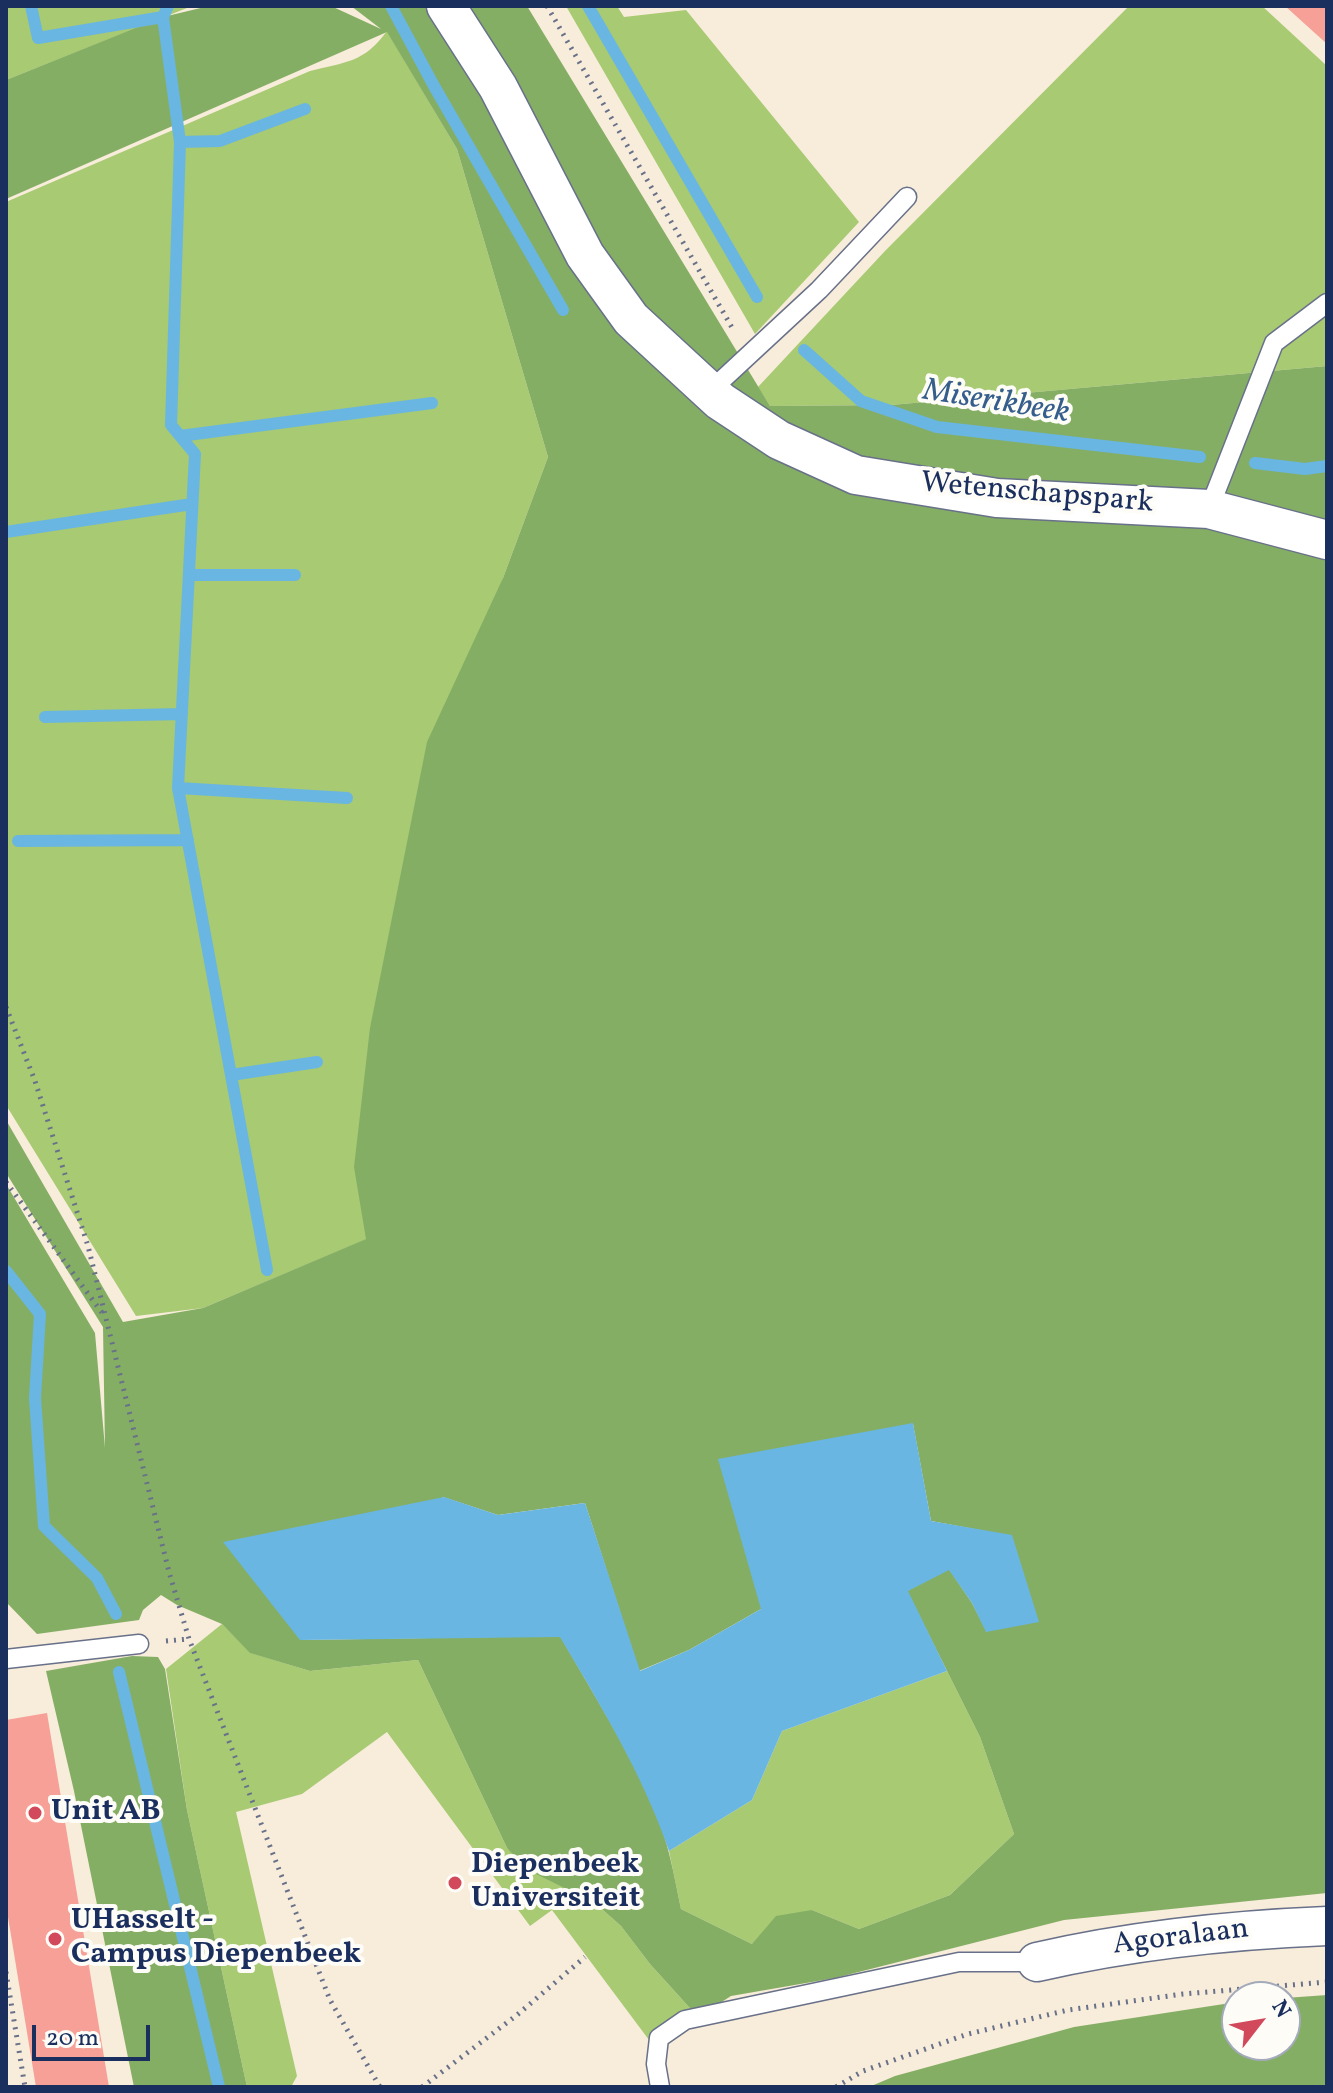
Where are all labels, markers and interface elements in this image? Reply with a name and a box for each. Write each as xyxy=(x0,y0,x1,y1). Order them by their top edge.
water label: Miserikbeek xyxy=(920,373,1072,435)
street label: Wetenschapspark xyxy=(919,467,1155,523)
place label: Unit AB xyxy=(51,1795,161,1831)
marker: Unit AB xyxy=(26,1804,44,1822)
place label: Diepenbeek Universiteit xyxy=(471,1848,640,1918)
marker: Diepenbeek Universiteit xyxy=(446,1874,464,1892)
place label: UHasselt - Campus Diepenbeek xyxy=(71,1904,361,1974)
street label: Agoralaan xyxy=(1111,1913,1251,1965)
marker: UHasselt - Campus Diepenbeek xyxy=(46,1930,64,1948)
north arrow xyxy=(1221,1981,1301,2061)
text: N xyxy=(1263,1995,1298,2024)
scale bar xyxy=(36,2009,154,2059)
text: 20 m xyxy=(46,2022,99,2056)

